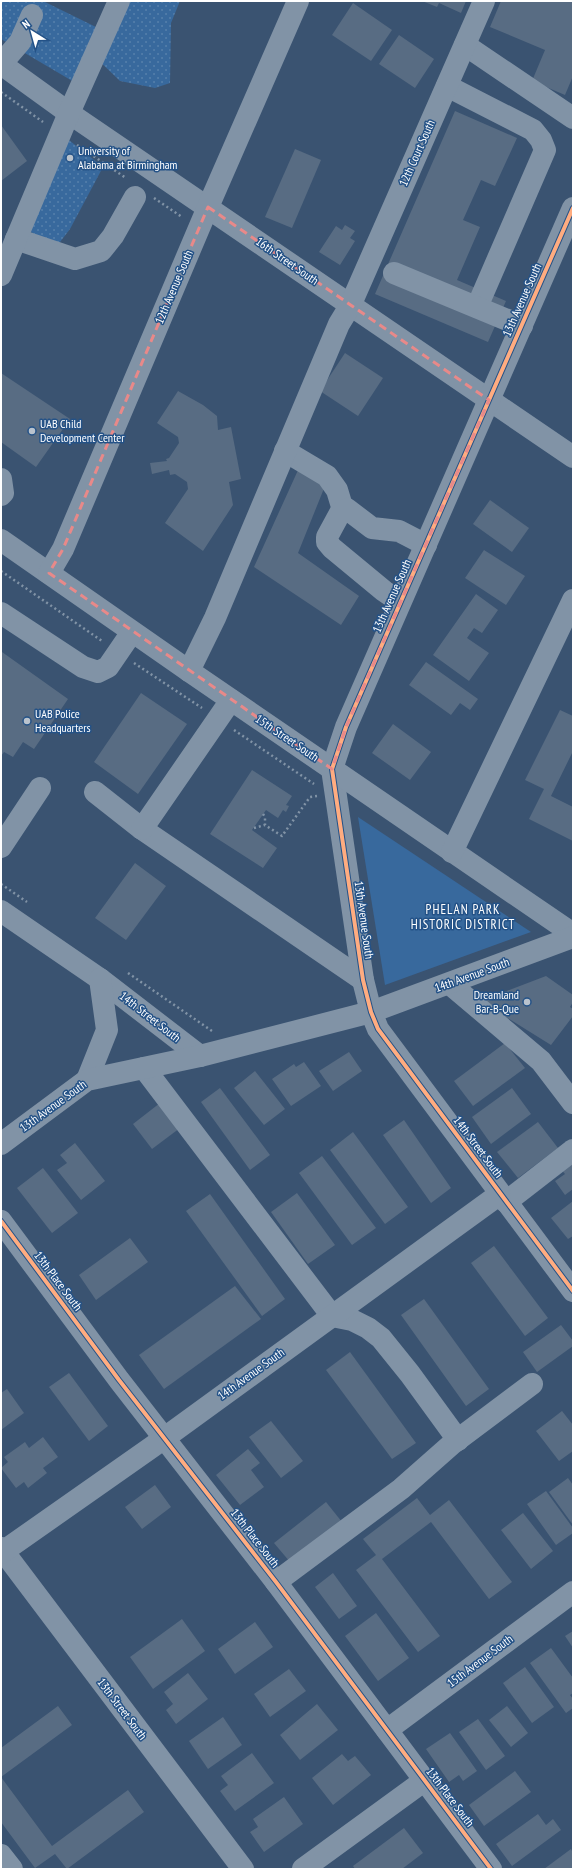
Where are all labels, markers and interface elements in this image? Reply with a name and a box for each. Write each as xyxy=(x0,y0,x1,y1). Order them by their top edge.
north arrow xyxy=(12,12,52,52)
text: N xyxy=(19,17,33,31)
street label: 12th Court South xyxy=(395,117,438,188)
place label: University of Alabama at Birmingham xyxy=(78,143,178,172)
marker: University of Alabama at Birmingham xyxy=(65,153,75,163)
street label: 16th Street South xyxy=(253,233,322,288)
street label: 12th Avenue South xyxy=(151,248,196,326)
street label: 13th Avenue South xyxy=(499,261,544,339)
place label: UAB Child Development Center xyxy=(40,416,125,445)
marker: UAB Child Development Center xyxy=(27,426,37,436)
street label: 13th Avenue South xyxy=(369,557,414,635)
place label: UAB Police Headquarters xyxy=(35,706,91,735)
street label: 15th Street South xyxy=(253,711,322,764)
marker: UAB Police Headquarters xyxy=(22,716,32,726)
street label: 13th Avenue South xyxy=(352,880,377,960)
district label: PHELAN PARK HISTORIC DISTRICT xyxy=(411,901,515,933)
street label: 14th Avenue South xyxy=(432,954,511,995)
place label: Dreamland Bar-B-Que xyxy=(474,987,519,1016)
street label: 14th Street South xyxy=(117,988,184,1045)
marker: Dreamland Bar-B-Que xyxy=(522,997,532,1007)
street label: 13th Avenue South xyxy=(16,1076,89,1135)
street label: 14th Street South xyxy=(450,1113,506,1181)
street label: 13th Place South xyxy=(31,1248,86,1313)
street label: 14th Avenue South xyxy=(214,1344,287,1403)
street label: 13th Place South xyxy=(228,1505,283,1570)
street label: 15th Avenue South xyxy=(444,1631,516,1690)
street label: 13th Street South xyxy=(94,1675,150,1743)
street label: 13th Place South xyxy=(423,1764,478,1829)

